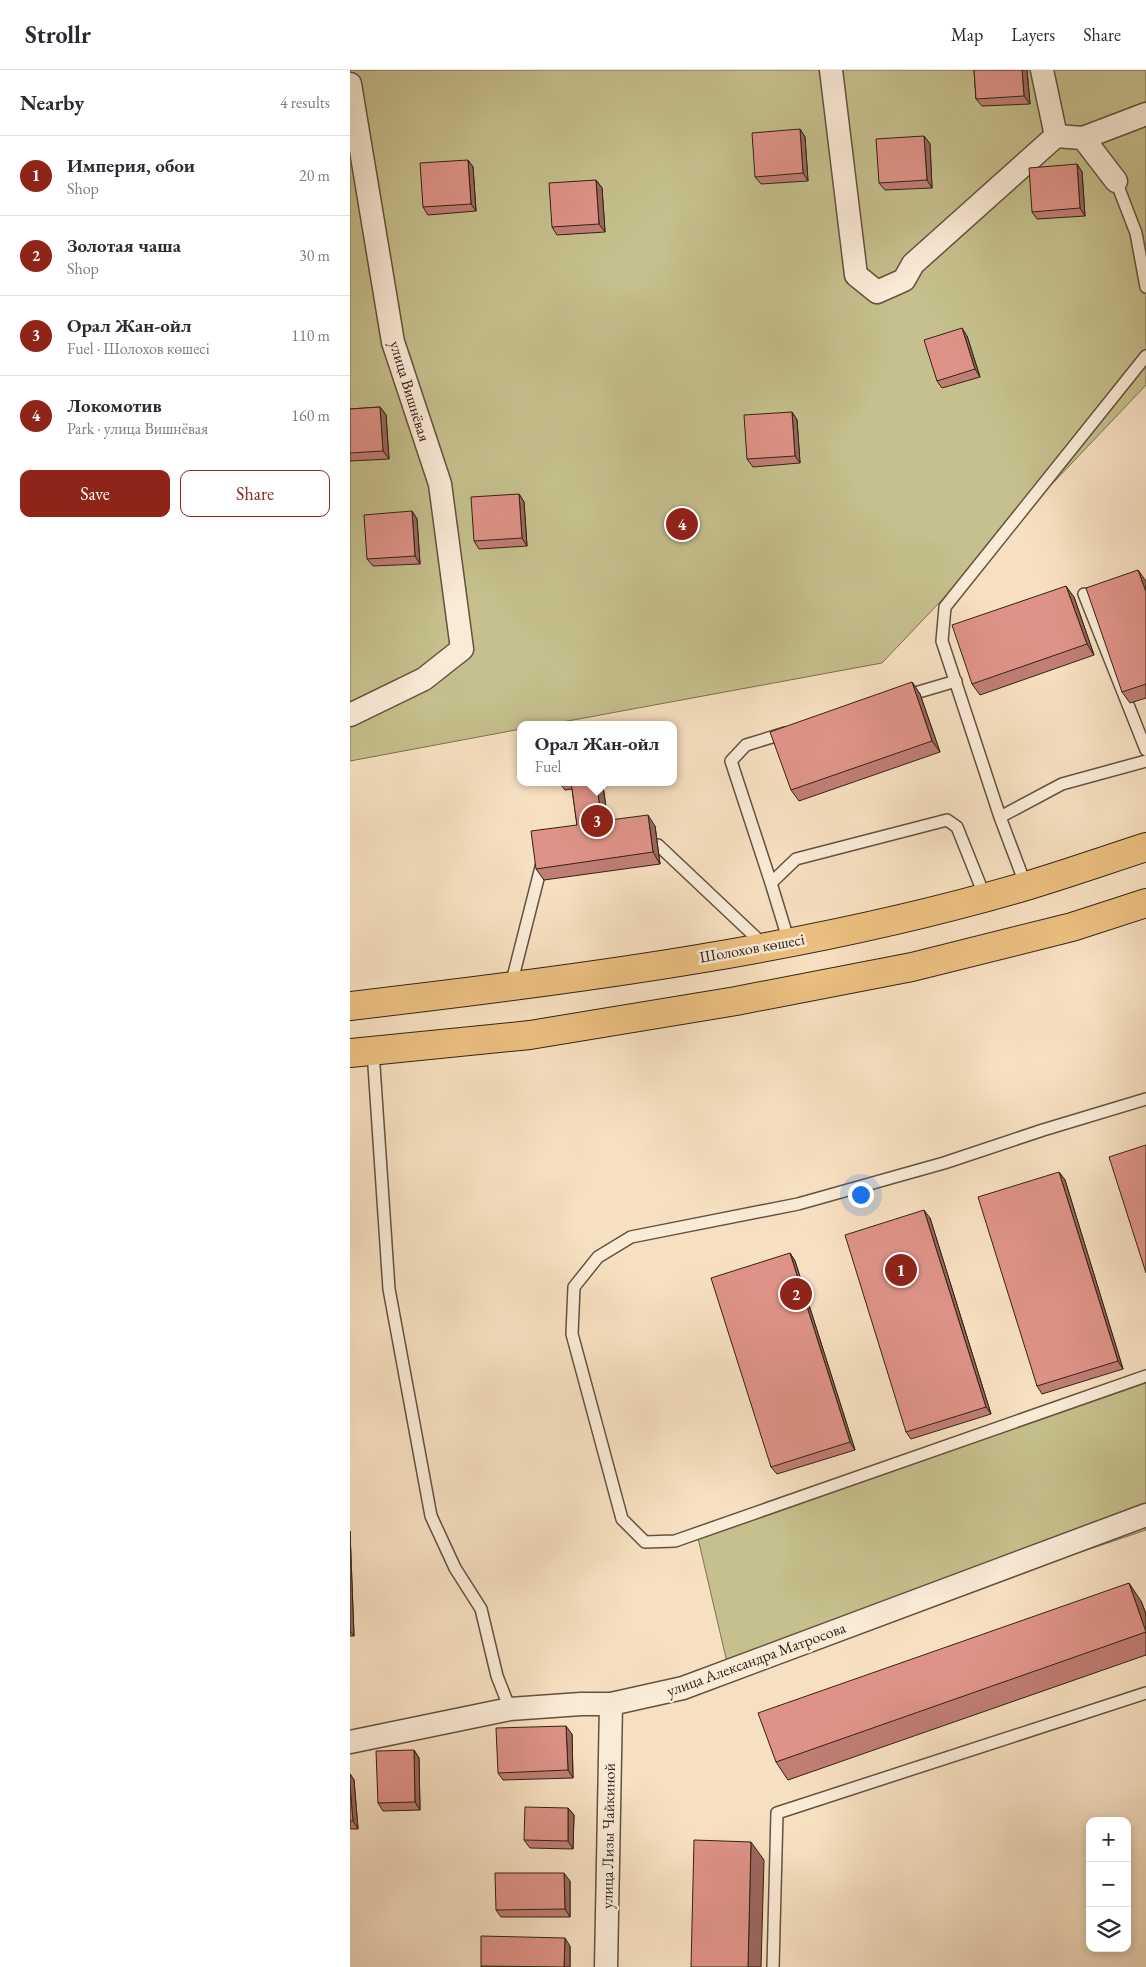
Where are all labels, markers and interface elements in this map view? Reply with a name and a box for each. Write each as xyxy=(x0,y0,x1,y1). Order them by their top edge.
text: Strollr xyxy=(25,19,91,50)
text: Map xyxy=(951,23,983,46)
text: Layers xyxy=(1011,23,1055,46)
text: Share xyxy=(1083,23,1121,46)
text: Nearby xyxy=(20,89,84,116)
text: 4 results xyxy=(280,92,330,113)
text: Империя, обои xyxy=(67,153,195,178)
text: 1 xyxy=(32,165,40,186)
text: 20 m xyxy=(299,165,330,186)
text: Shop xyxy=(67,178,99,199)
text: Золотая чаша xyxy=(67,233,181,258)
text: 2 xyxy=(32,245,40,266)
text: 30 m xyxy=(299,245,330,266)
text: Shop xyxy=(67,258,99,279)
text: Орал Жан-ойл xyxy=(67,313,192,338)
text: 3 xyxy=(32,325,40,346)
text: 110 m xyxy=(291,325,330,346)
text: Fuel · Шолохов көшесі xyxy=(67,338,210,359)
street label: улица Вишнёвая xyxy=(385,338,435,444)
text: Локомотив xyxy=(67,393,162,418)
text: 4 xyxy=(32,405,40,426)
text: 160 m xyxy=(291,405,330,426)
text: Park · улица Вишнёвая xyxy=(67,418,208,439)
button: Save xyxy=(20,470,170,517)
button: Share xyxy=(180,470,330,517)
pin: 4 xyxy=(666,505,698,543)
popup xyxy=(517,721,677,786)
text: Орал Жан-ойл xyxy=(535,731,659,756)
text: Fuel xyxy=(535,756,561,777)
pin: 3 xyxy=(581,802,613,840)
street label: Шолохов көшесі xyxy=(698,928,806,968)
your location xyxy=(848,1182,874,1208)
pin: 1 xyxy=(885,1251,917,1289)
pin: 2 xyxy=(780,1275,812,1313)
street label: улица Александра Матросова xyxy=(663,1617,849,1701)
street label: улица Лизы Чайкиной xyxy=(596,1762,620,1909)
map controls xyxy=(1086,1817,1131,1952)
button: + xyxy=(1086,1817,1131,1862)
button: − xyxy=(1086,1862,1131,1907)
button: layers xyxy=(1086,1907,1131,1952)

